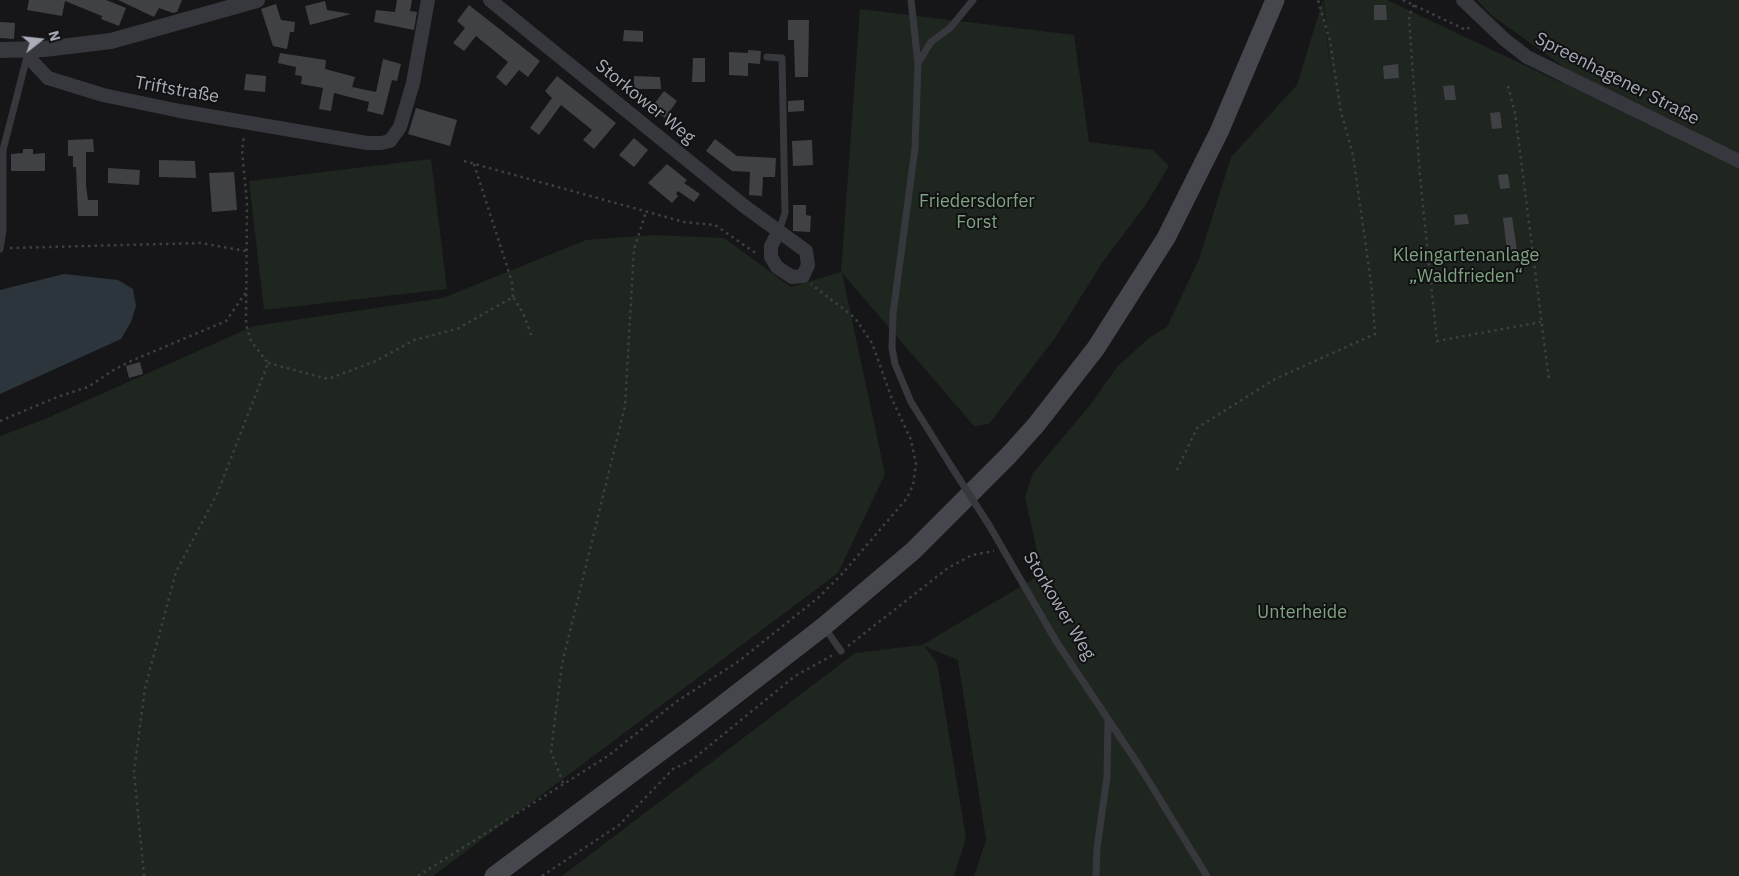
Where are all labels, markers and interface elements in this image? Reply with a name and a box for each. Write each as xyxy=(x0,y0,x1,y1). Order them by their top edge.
north arrow xyxy=(15,15,65,65)
street label: Spreenhagener Straße xyxy=(1531,28,1703,130)
text: N xyxy=(44,29,64,43)
street label: Storkower Weg xyxy=(591,55,699,149)
street label: Triftstraße xyxy=(133,72,221,108)
park label: Friedersdorfer Forst xyxy=(919,191,1035,233)
park label: Kleingartenanlage „Waldfrieden“ xyxy=(1393,245,1539,288)
street label: Storkower Weg xyxy=(1018,548,1100,664)
park label: Unterheide xyxy=(1257,602,1347,624)

